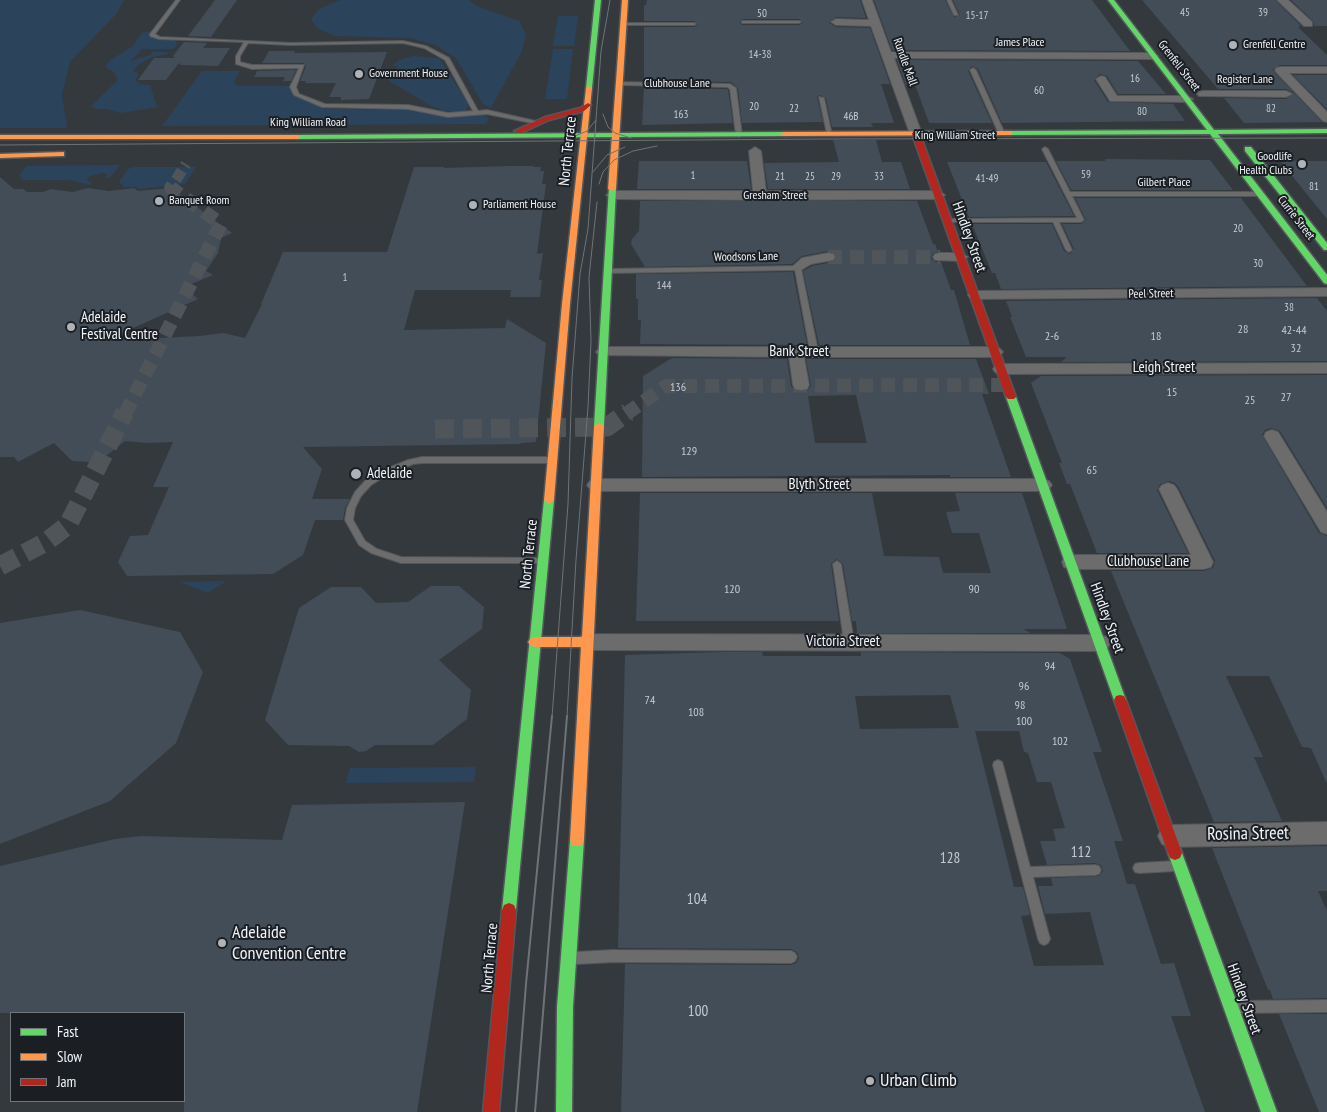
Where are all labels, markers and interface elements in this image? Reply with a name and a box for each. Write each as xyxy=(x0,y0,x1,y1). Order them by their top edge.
house number: 45 xyxy=(1180,6,1190,20)
house number: 39 xyxy=(1258,6,1268,20)
house number: 50 xyxy=(757,7,767,21)
house number: 15-17 xyxy=(965,9,989,23)
street label: Rundle Mall xyxy=(890,36,920,88)
street label: James Place xyxy=(995,36,1045,50)
street label: Grenfell Street xyxy=(1155,38,1203,94)
place label: Grenfell Centre xyxy=(1243,38,1305,52)
marker: Grenfell Centre xyxy=(1227,39,1239,51)
house number: 14-38 xyxy=(748,48,772,62)
place label: Government House xyxy=(369,67,448,81)
marker: Government House xyxy=(353,68,365,80)
house number: 16 xyxy=(1130,72,1140,86)
street label: Register Lane xyxy=(1217,73,1273,87)
street label: Clubhouse Lane xyxy=(644,77,710,91)
house number: 60 xyxy=(1034,84,1044,98)
house number: 20 xyxy=(749,100,759,114)
house number: 22 xyxy=(789,102,799,116)
house number: 82 xyxy=(1266,102,1276,116)
house number: 80 xyxy=(1137,105,1147,119)
house number: 163 xyxy=(674,108,688,122)
house number: 46B xyxy=(843,110,859,124)
street label: North Terrace xyxy=(555,115,581,187)
street label: King William Road xyxy=(270,116,346,130)
street label: King William Street xyxy=(915,129,995,143)
place label: Goodlife Health Clubs xyxy=(1239,150,1292,178)
marker: Goodlife Health Clubs xyxy=(1296,158,1308,170)
house number: 59 xyxy=(1081,168,1091,182)
house number: 1 xyxy=(691,169,695,183)
house number: 21 xyxy=(775,170,785,184)
house number: 25 xyxy=(805,170,815,184)
house number: 29 xyxy=(831,170,841,184)
house number: 33 xyxy=(874,170,884,184)
house number: 41-49 xyxy=(975,172,999,186)
street label: Gilbert Place xyxy=(1138,176,1190,190)
house number: 81 xyxy=(1309,180,1319,194)
street label: Gresham Street xyxy=(743,189,807,203)
street label: Currie Street xyxy=(1274,193,1318,243)
place label: Banquet Room xyxy=(169,194,229,208)
marker: Banquet Room xyxy=(153,195,165,207)
place label: Parliament House xyxy=(483,198,556,212)
marker: Parliament House xyxy=(467,199,479,211)
street label: Hindley Street xyxy=(948,199,990,275)
house number: 20 xyxy=(1233,222,1243,236)
street label: Woodsons Lane xyxy=(714,249,778,265)
house number: 30 xyxy=(1253,257,1263,271)
house number: 1 xyxy=(343,271,347,285)
house number: 144 xyxy=(657,279,671,293)
street label: Peel Street xyxy=(1128,286,1174,302)
house number: 38 xyxy=(1284,301,1294,315)
place label: Adelaide Festival Centre xyxy=(81,309,158,344)
marker: Adelaide Festival Centre xyxy=(65,321,77,333)
house number: 28 xyxy=(1238,323,1248,337)
house number: 42-44 xyxy=(1281,324,1307,338)
house number: 2-6 xyxy=(1045,330,1059,344)
house number: 18 xyxy=(1151,330,1161,344)
house number: 32 xyxy=(1291,342,1301,356)
street label: Bank Street xyxy=(769,343,829,361)
street label: Leigh Street xyxy=(1133,359,1195,377)
house number: 136 xyxy=(670,381,686,395)
house number: 15 xyxy=(1167,386,1177,400)
house number: 27 xyxy=(1281,391,1291,405)
house number: 25 xyxy=(1245,394,1255,408)
house number: 129 xyxy=(681,445,697,459)
house number: 65 xyxy=(1087,464,1097,478)
place label: Adelaide xyxy=(367,465,412,483)
marker: Adelaide xyxy=(349,467,363,481)
street label: Blyth Street xyxy=(788,476,850,494)
street label: North Terrace xyxy=(516,518,542,590)
street label: Clubhouse Lane xyxy=(1107,553,1189,571)
street label: Hindley Street xyxy=(1086,580,1128,656)
house number: 120 xyxy=(724,583,740,597)
house number: 90 xyxy=(969,583,979,597)
street label: Victoria Street xyxy=(806,633,880,651)
house number: 94 xyxy=(1045,660,1055,674)
house number: 96 xyxy=(1019,680,1029,694)
house number: 74 xyxy=(645,694,655,708)
house number: 98 xyxy=(1015,699,1025,713)
house number: 108 xyxy=(688,706,704,720)
house number: 100 xyxy=(1016,715,1032,729)
house number: 102 xyxy=(1052,735,1068,749)
street label: Rosina Street xyxy=(1207,822,1289,846)
house number: 112 xyxy=(1071,844,1091,862)
house number: 128 xyxy=(940,850,960,868)
house number: 104 xyxy=(687,891,707,909)
place label: Adelaide Convention Centre xyxy=(232,922,346,964)
street label: North Terrace xyxy=(478,922,502,994)
marker: Adelaide Convention Centre xyxy=(216,937,228,949)
street label: Hindley Street xyxy=(1223,961,1265,1037)
house number: 100 xyxy=(688,1003,708,1021)
legend xyxy=(10,1012,185,1102)
text: Fast xyxy=(57,1022,78,1041)
text: Slow xyxy=(57,1047,82,1066)
place label: Urban Climb xyxy=(880,1070,957,1092)
text: Jam xyxy=(57,1072,76,1091)
marker: Urban Climb xyxy=(864,1075,876,1087)

